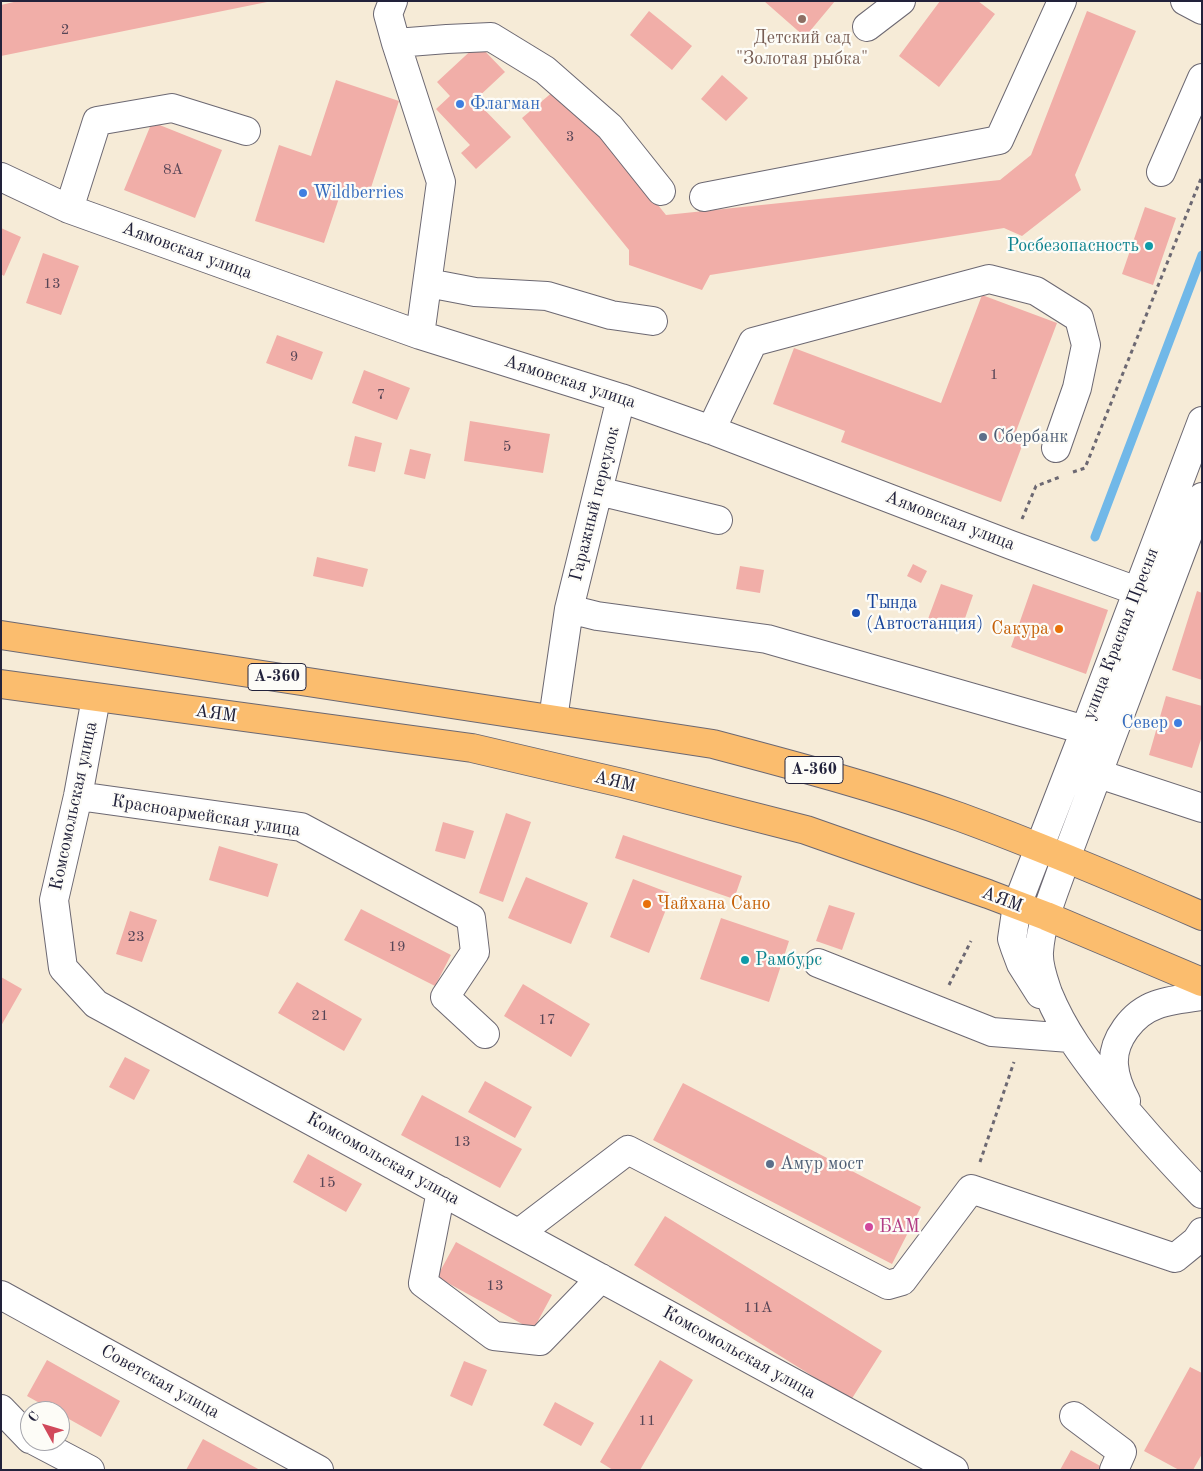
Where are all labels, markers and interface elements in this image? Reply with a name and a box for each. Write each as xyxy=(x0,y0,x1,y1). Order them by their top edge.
marker: Детский сад "Золотая рыбка" xyxy=(796,13,808,25)
house number: 2 xyxy=(61,21,69,39)
place label: Детский сад "Золотая рыбка" xyxy=(736,27,868,70)
place label: Флагман xyxy=(470,93,540,115)
marker: Флагман xyxy=(454,98,466,110)
house number: 3 xyxy=(566,128,574,146)
house number: 8А xyxy=(163,161,183,179)
place label: Wildberries xyxy=(313,182,404,204)
marker: Wildberries xyxy=(297,187,309,199)
street label: Аямовская улица xyxy=(119,217,255,285)
place label: Росбезопасность xyxy=(1007,235,1139,257)
marker: Росбезопасность xyxy=(1143,240,1155,252)
house number: 13 xyxy=(43,275,61,293)
house number: 9 xyxy=(290,348,298,366)
street label: Аямовская улица xyxy=(501,351,639,413)
house number: 1 xyxy=(990,366,998,384)
house number: 7 xyxy=(377,386,385,404)
street label: Гаражный переулок xyxy=(565,424,625,584)
place label: Сбербанк xyxy=(993,426,1068,448)
marker: Сбербанк xyxy=(977,431,989,443)
house number: 5 xyxy=(503,438,511,456)
street label: Аямовская улица xyxy=(882,486,1018,556)
street label: улица Красная Пресня xyxy=(1078,545,1164,723)
place label: Тында (Автостанция) xyxy=(866,592,983,634)
marker: Тында (Автостанция) xyxy=(850,607,862,619)
place label: Сакура xyxy=(991,618,1049,640)
marker: Сакура xyxy=(1053,623,1065,635)
road number: А-360 xyxy=(248,664,306,690)
street label: АЯМ xyxy=(194,700,238,728)
place label: Север xyxy=(1121,712,1168,734)
marker: Север xyxy=(1172,717,1184,729)
street label: Комсомольская улица xyxy=(46,720,102,892)
road number: А-360 xyxy=(785,756,843,784)
street label: АЯМ xyxy=(592,766,638,798)
street label: Красноармейская улица xyxy=(110,790,302,842)
street label: АЯМ xyxy=(978,882,1026,918)
place label: Чайхана Сано xyxy=(657,893,771,915)
marker: Чайхана Сано xyxy=(641,898,653,910)
house number: 23 xyxy=(127,928,145,946)
house number: 19 xyxy=(388,938,406,956)
place label: Рамбурс xyxy=(755,949,822,971)
marker: Рамбурс xyxy=(739,954,751,966)
house number: 21 xyxy=(311,1007,329,1025)
house number: 17 xyxy=(538,1011,556,1029)
street label: Комсомольская улица xyxy=(302,1108,464,1210)
house number: 13 xyxy=(453,1133,471,1151)
place label: Амур мост xyxy=(780,1153,864,1175)
marker: Амур мост xyxy=(764,1158,776,1170)
house number: 15 xyxy=(318,1174,336,1192)
place label: БАМ xyxy=(879,1216,920,1238)
marker: БАМ xyxy=(863,1221,875,1233)
house number: 13 xyxy=(486,1277,504,1295)
house number: 11А xyxy=(744,1299,772,1317)
street label: Комсомольская улица xyxy=(658,1302,820,1404)
street label: Советская улица xyxy=(97,1340,223,1424)
north arrow xyxy=(20,1401,70,1451)
text: С xyxy=(26,1409,42,1425)
house number: 11 xyxy=(638,1412,656,1430)

